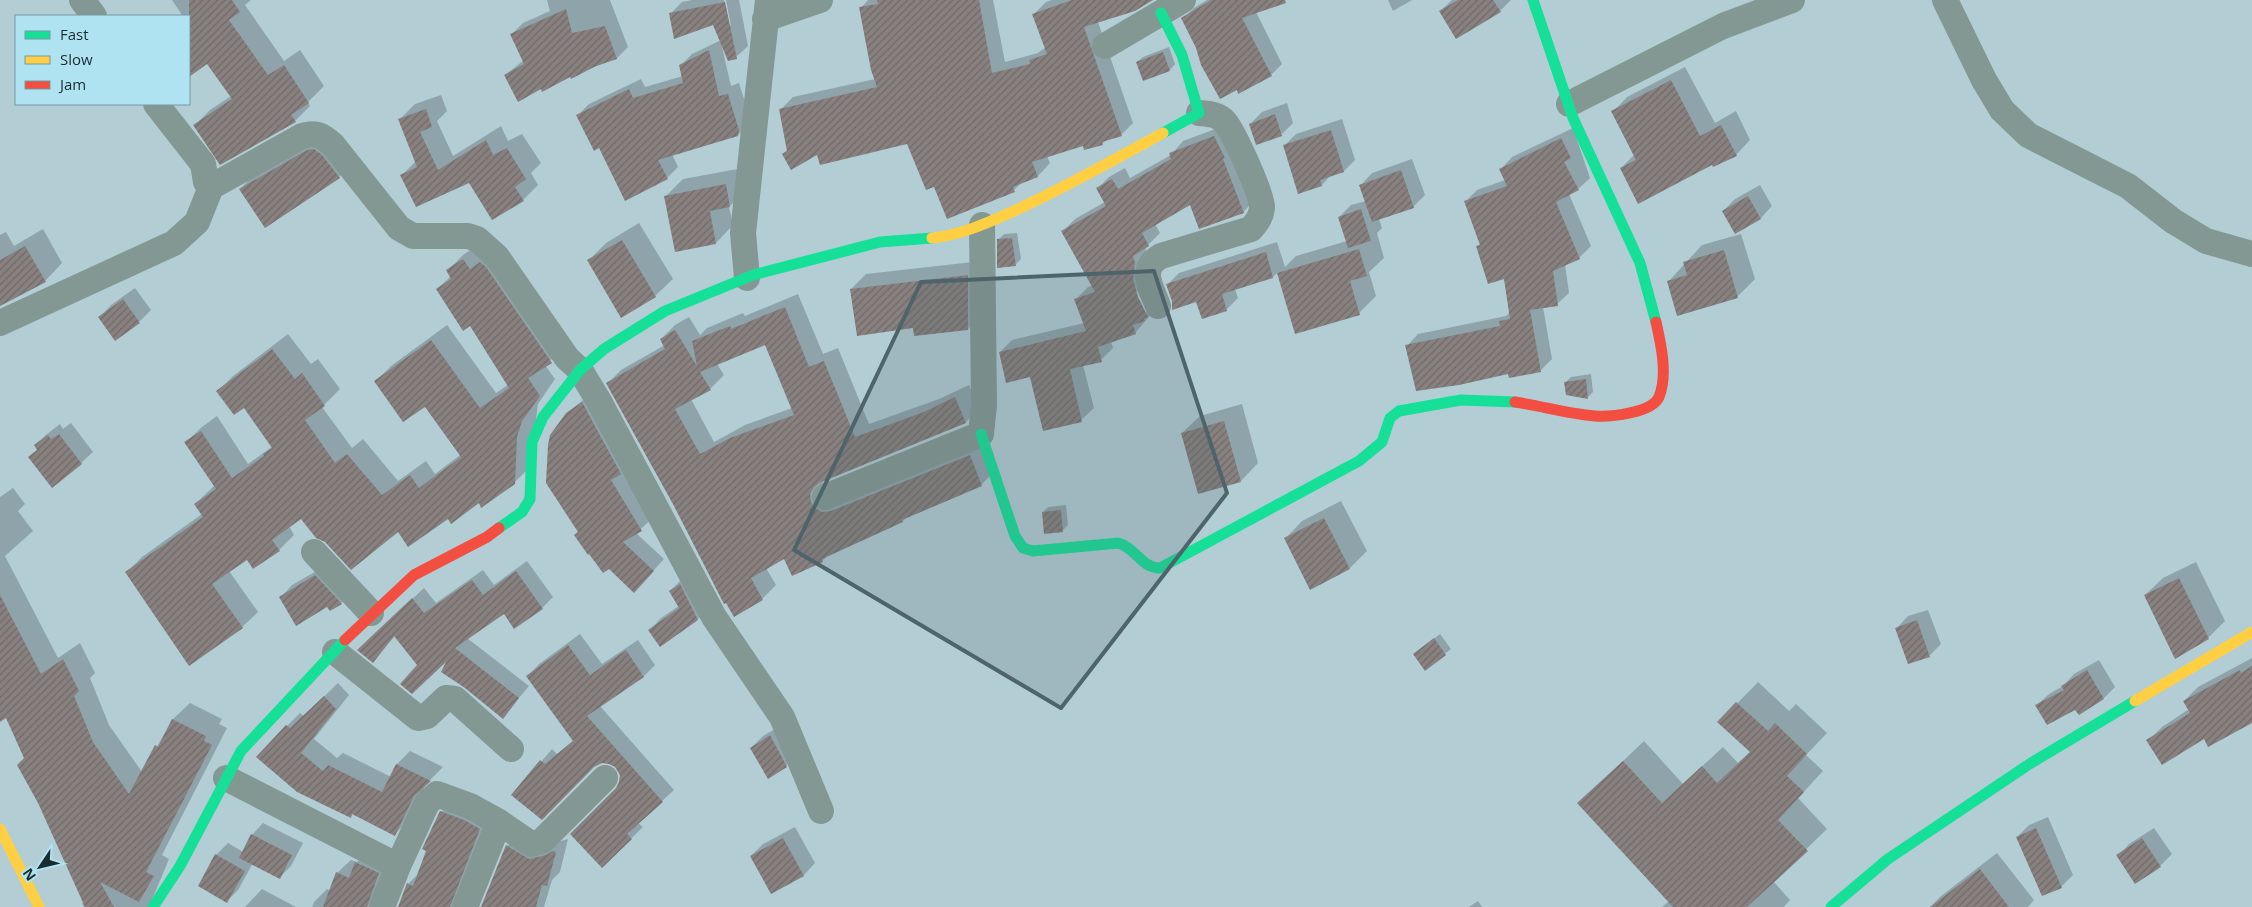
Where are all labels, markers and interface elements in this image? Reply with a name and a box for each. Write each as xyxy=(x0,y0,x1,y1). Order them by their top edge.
legend xyxy=(15,15,190,105)
text: Fast xyxy=(60,24,89,44)
text: Slow xyxy=(60,49,93,69)
text: Jam xyxy=(58,74,86,94)
north arrow xyxy=(15,842,65,892)
text: N xyxy=(18,865,40,885)

